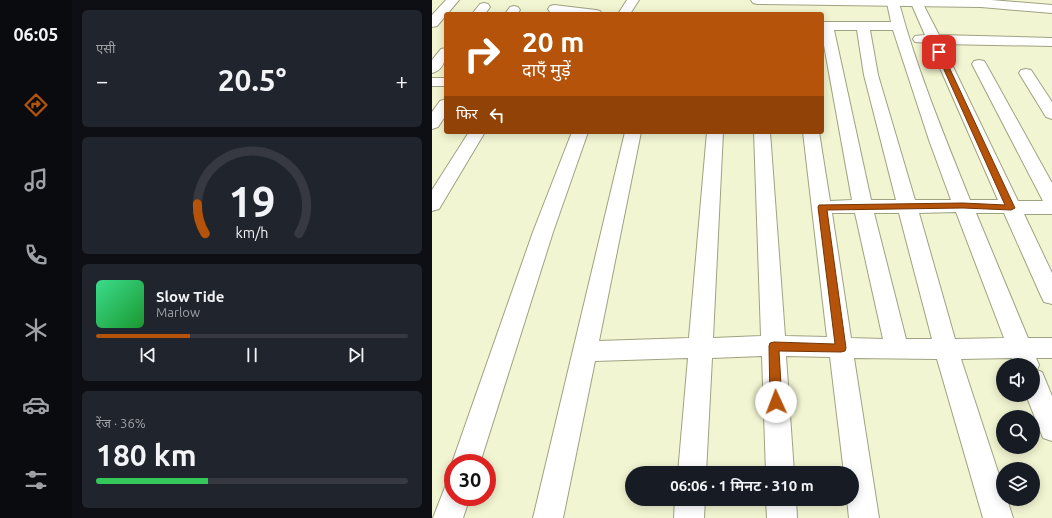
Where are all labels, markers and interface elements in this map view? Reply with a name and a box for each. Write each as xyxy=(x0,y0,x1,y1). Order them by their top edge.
text: 06:05 xyxy=(13,24,59,44)
text: 20 m xyxy=(522,26,584,57)
icon: right xyxy=(456,28,508,80)
pin xyxy=(922,35,956,69)
text: एसी xyxy=(96,41,115,55)
icon: arrive xyxy=(928,41,950,63)
text: दाएँ मुड़ें xyxy=(522,59,571,79)
text: 20.5° xyxy=(218,63,286,97)
text: − xyxy=(96,68,108,93)
text: + xyxy=(396,68,408,93)
icon: directions xyxy=(22,91,50,119)
icon: left xyxy=(486,104,508,126)
text: फिर xyxy=(456,105,478,122)
icon: music xyxy=(22,166,50,194)
text: 19 xyxy=(229,177,275,224)
text: km/h xyxy=(236,224,268,240)
icon: phone xyxy=(22,241,50,269)
text: Slow Tide xyxy=(156,288,224,305)
text: Marlow xyxy=(156,305,200,319)
icon: climate xyxy=(22,316,50,344)
icon: previous xyxy=(137,344,159,366)
icon: pause xyxy=(241,344,263,366)
icon: next xyxy=(345,344,367,366)
map controls xyxy=(996,358,1040,506)
button: sound xyxy=(996,358,1040,402)
position arrow xyxy=(755,381,797,423)
icon: car xyxy=(22,391,50,419)
button: search xyxy=(996,410,1040,454)
text: रेंज · 36% xyxy=(96,416,146,430)
text: 180 km xyxy=(96,438,197,472)
speed limit sign: 30 xyxy=(444,454,496,506)
button: layers xyxy=(996,462,1040,506)
icon: filters xyxy=(22,466,50,494)
text: 06:06 · 1 मिनट · 310 m xyxy=(670,477,814,494)

